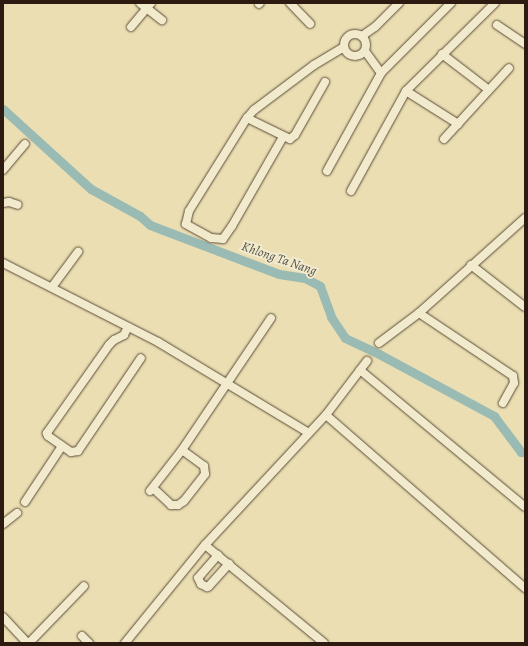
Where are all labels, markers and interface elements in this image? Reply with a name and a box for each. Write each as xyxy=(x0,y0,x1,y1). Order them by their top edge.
water label: Khlong Ta Nang xyxy=(239,239,319,279)

